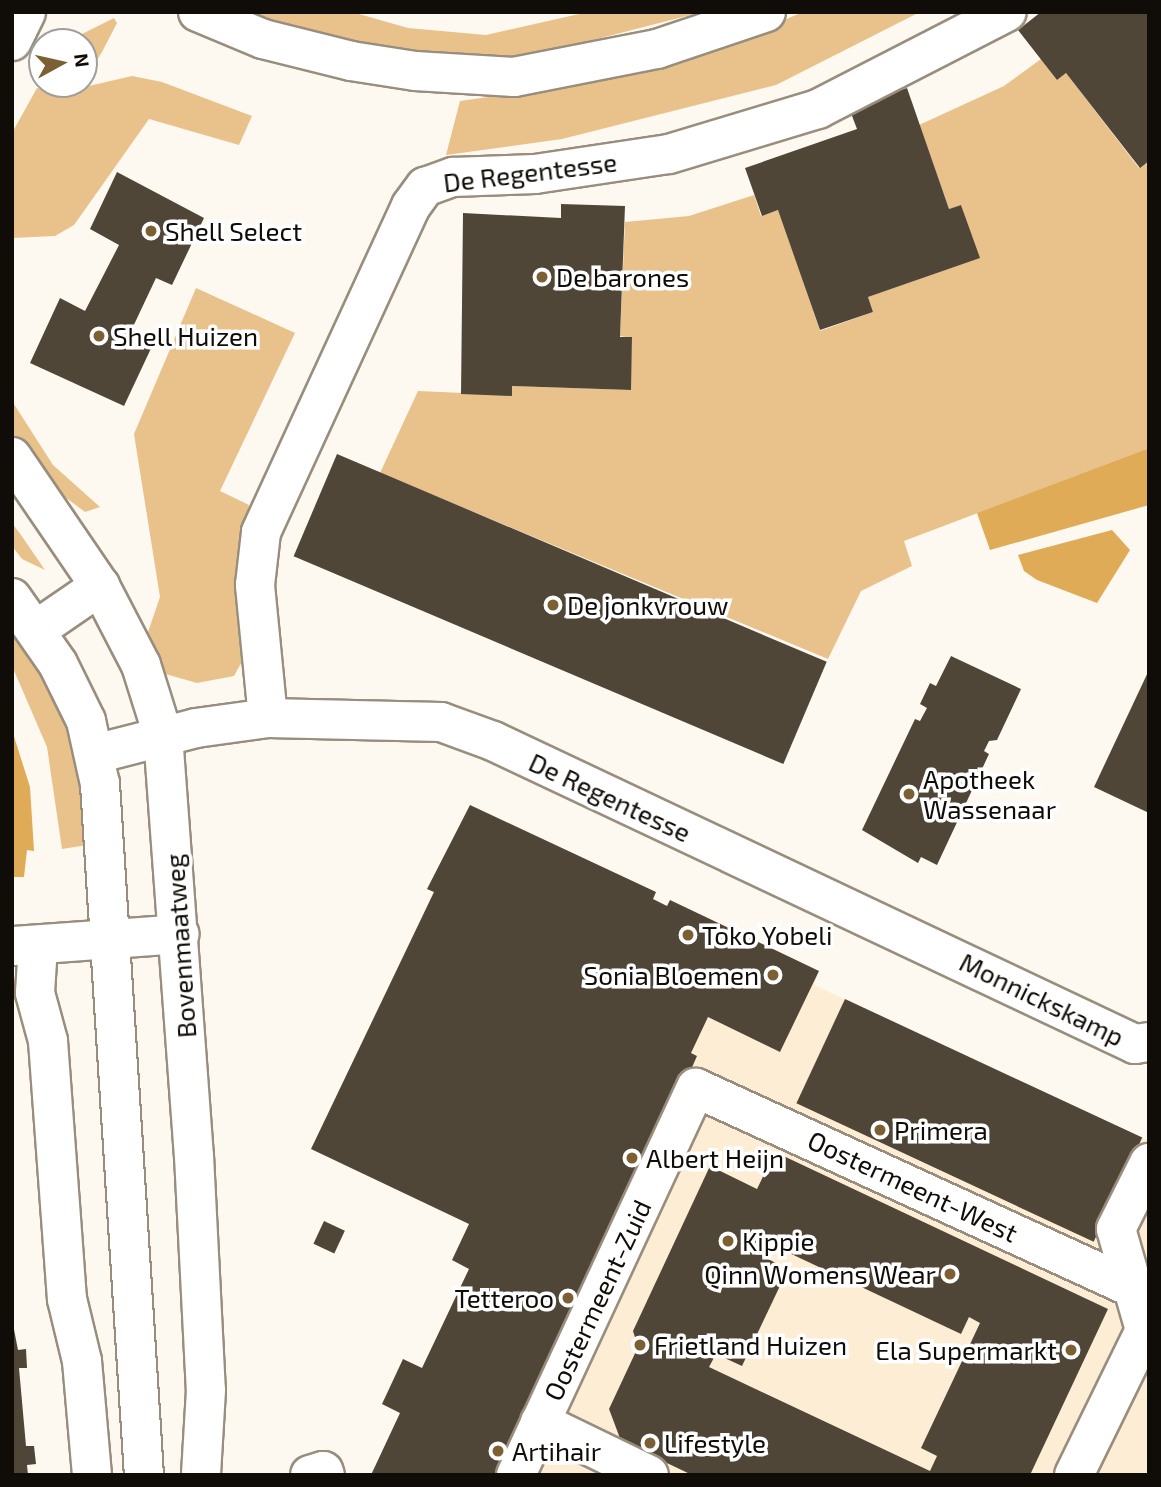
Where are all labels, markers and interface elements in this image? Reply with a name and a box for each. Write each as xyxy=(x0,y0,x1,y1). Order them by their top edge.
north arrow xyxy=(28,28,98,98)
text: N xyxy=(70,52,95,69)
street label: De Regentesse xyxy=(441,146,619,198)
place label: Shell Select xyxy=(165,215,303,247)
marker: Shell Select xyxy=(143,223,159,239)
place label: De barones xyxy=(556,261,689,293)
marker: De barones xyxy=(534,269,550,285)
place label: Shell Huizen xyxy=(113,320,259,352)
marker: Shell Huizen xyxy=(91,328,107,344)
place label: De jonkvrouw xyxy=(567,589,729,621)
marker: De jonkvrouw xyxy=(545,597,561,613)
street label: De Regentesse xyxy=(524,746,696,848)
place label: Apotheek Wassenaar xyxy=(923,763,1056,824)
marker: Apotheek Wassenaar xyxy=(901,786,917,802)
street label: Bovenmaatweg xyxy=(158,853,202,1039)
place label: Toko Yobeli xyxy=(702,919,833,951)
marker: Toko Yobeli xyxy=(680,927,696,943)
street label: Monnickskamp xyxy=(955,946,1129,1052)
place label: Sonia Bloemen xyxy=(584,959,759,991)
marker: Sonia Bloemen xyxy=(765,967,781,983)
place label: Primera xyxy=(894,1114,988,1146)
marker: Primera xyxy=(872,1122,888,1138)
street label: Oostermeent-West xyxy=(803,1124,1023,1248)
place label: Albert Heijn xyxy=(646,1142,784,1174)
marker: Albert Heijn xyxy=(624,1150,640,1166)
street label: Oostermeent-Zuid xyxy=(537,1195,657,1405)
place label: Kippie xyxy=(742,1225,814,1257)
marker: Kippie xyxy=(720,1233,736,1249)
place label: Qinn Womens Wear xyxy=(704,1258,936,1290)
marker: Qinn Womens Wear xyxy=(942,1266,958,1282)
place label: Tetteroo xyxy=(454,1282,554,1314)
marker: Tetteroo xyxy=(560,1290,576,1306)
place label: Frietland Huizen xyxy=(654,1329,847,1361)
place label: Ela Supermarkt xyxy=(875,1334,1057,1366)
marker: Frietland Huizen xyxy=(632,1337,648,1353)
marker: Ela Supermarkt xyxy=(1063,1342,1079,1358)
place label: Lifestyle xyxy=(664,1427,766,1459)
place label: Artihair xyxy=(512,1435,601,1467)
marker: Lifestyle xyxy=(642,1435,658,1451)
marker: Artihair xyxy=(490,1443,506,1459)

